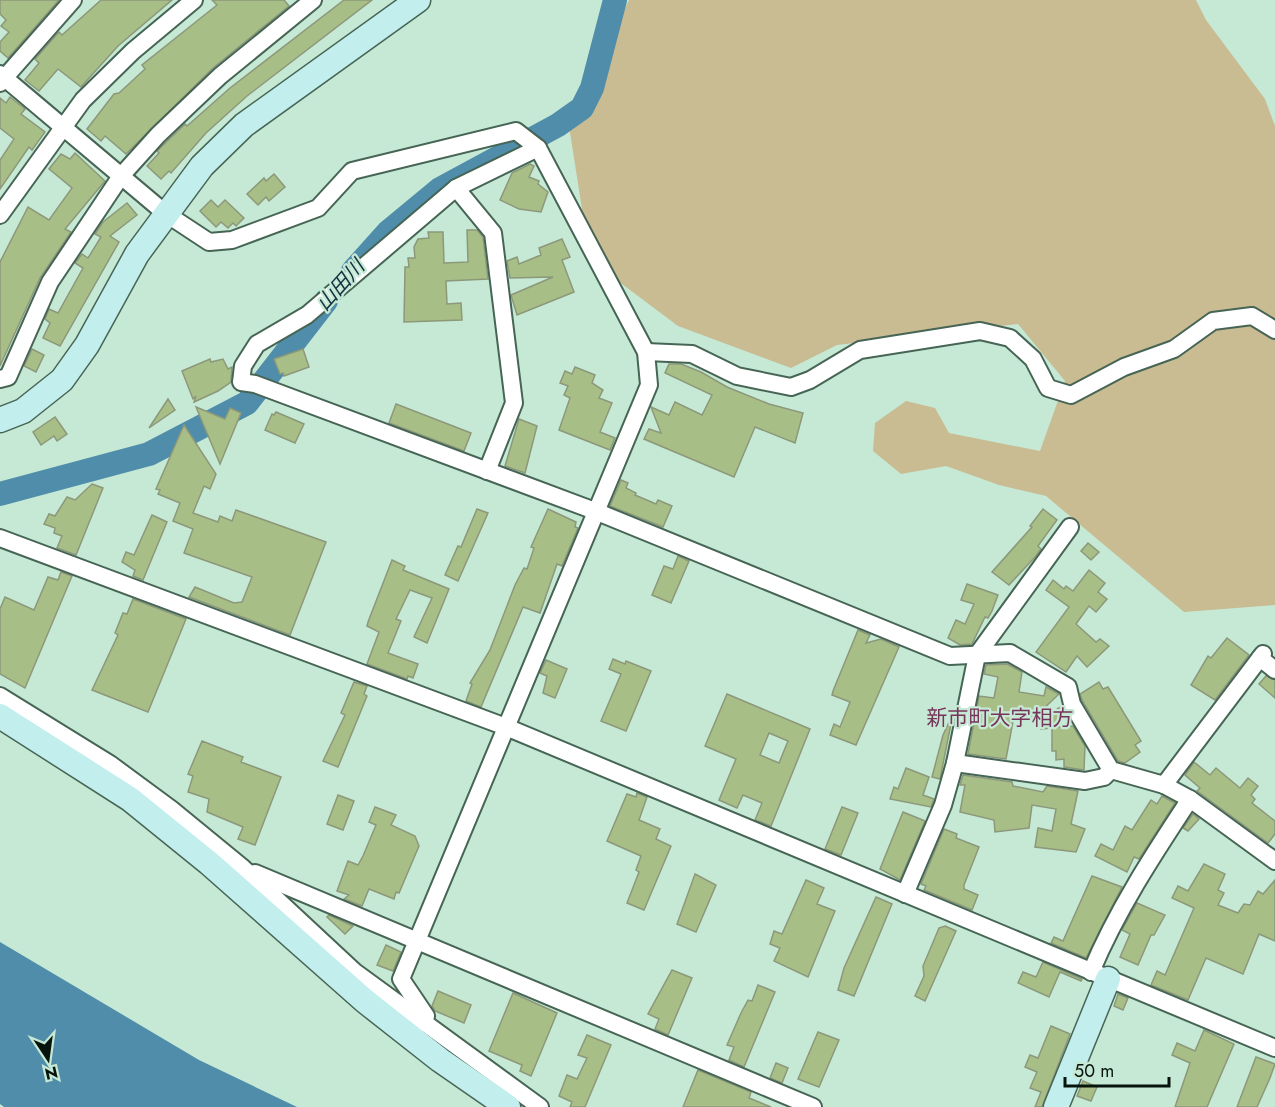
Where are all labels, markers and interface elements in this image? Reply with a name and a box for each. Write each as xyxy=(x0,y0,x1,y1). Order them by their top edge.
water label: 山田川 xyxy=(310,252,373,317)
district label: 新市町大字相方 xyxy=(927,703,1074,733)
north arrow xyxy=(18,1029,78,1089)
scale bar xyxy=(1065,1050,1168,1088)
text: 50 m xyxy=(1074,1058,1114,1084)
text: N xyxy=(42,1060,60,1086)

